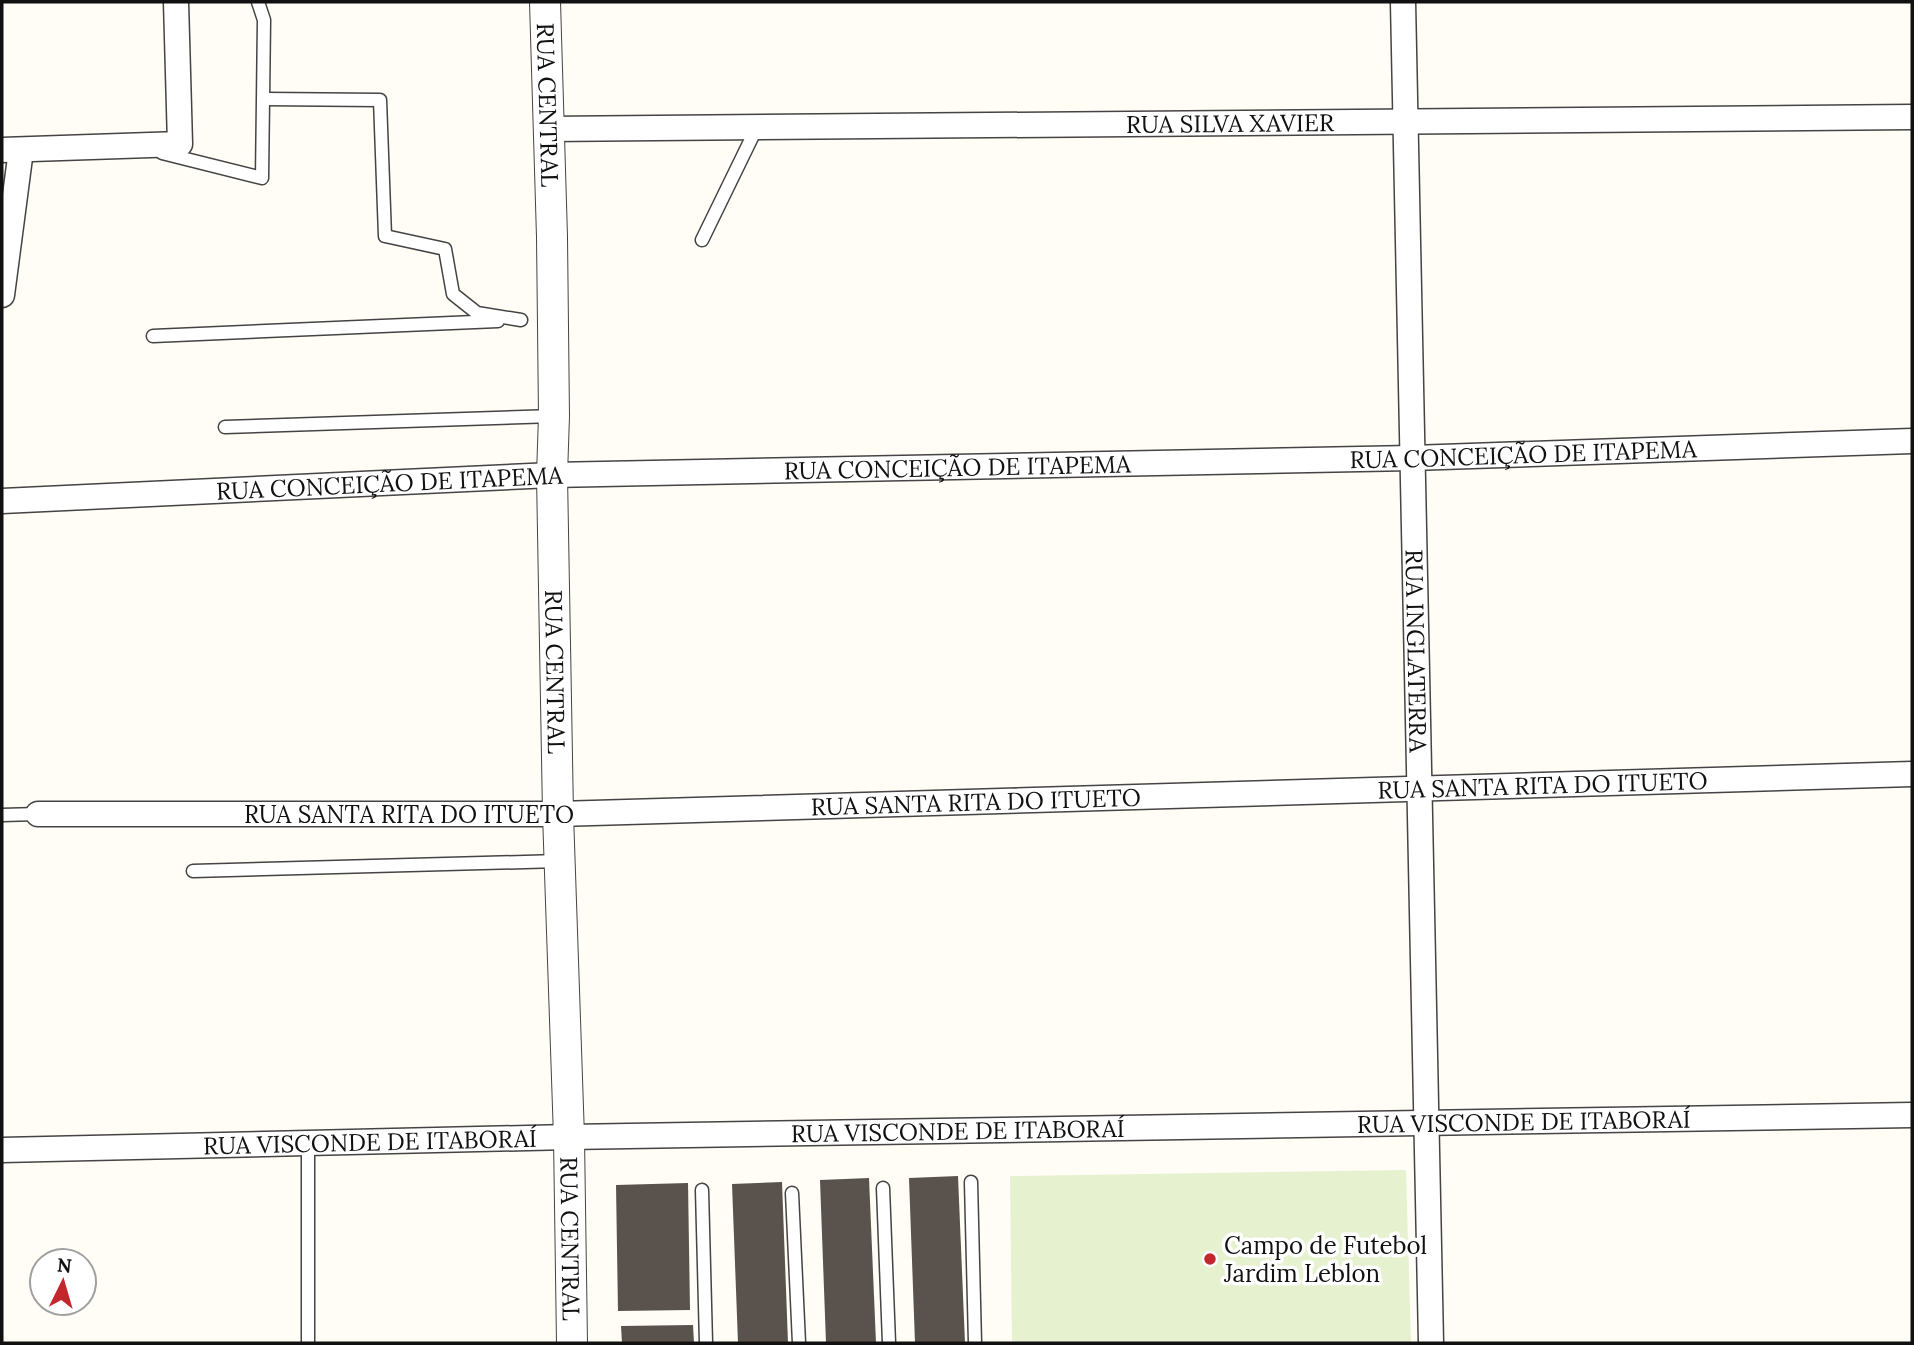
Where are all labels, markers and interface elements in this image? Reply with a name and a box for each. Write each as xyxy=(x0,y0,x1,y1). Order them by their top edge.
street label: RUA CENTRAL xyxy=(530,22,566,188)
street label: RUA SILVA XAVIER xyxy=(1126,107,1335,139)
street label: RUA CONCEIÇÃO DE ITAPEMA xyxy=(1349,433,1698,475)
street label: RUA CONCEIÇÃO DE ITAPEMA xyxy=(783,448,1132,486)
street label: RUA CONCEIÇÃO DE ITAPEMA xyxy=(215,459,564,506)
street label: RUA INGLATERRA xyxy=(1399,549,1434,754)
street label: RUA CENTRAL xyxy=(539,589,572,754)
street label: RUA SANTA RITA DO ITUETO xyxy=(1377,765,1708,805)
street label: RUA SANTA RITA DO ITUETO xyxy=(810,781,1141,822)
street label: RUA SANTA RITA DO ITUETO xyxy=(244,798,575,830)
street label: RUA VISCONDE DE ITABORAÍ xyxy=(1357,1103,1691,1140)
street label: RUA VISCONDE DE ITABORAÍ xyxy=(791,1112,1125,1149)
street label: RUA VISCONDE DE ITABORAÍ xyxy=(203,1122,537,1161)
street label: RUA CENTRAL xyxy=(554,1156,587,1321)
place label: Campo de Futebol Jardim Leblon xyxy=(1223,1230,1427,1289)
north arrow xyxy=(28,1247,98,1317)
marker: Campo de Futebol Jardim Leblon xyxy=(1202,1251,1218,1267)
text: N xyxy=(56,1252,73,1278)

